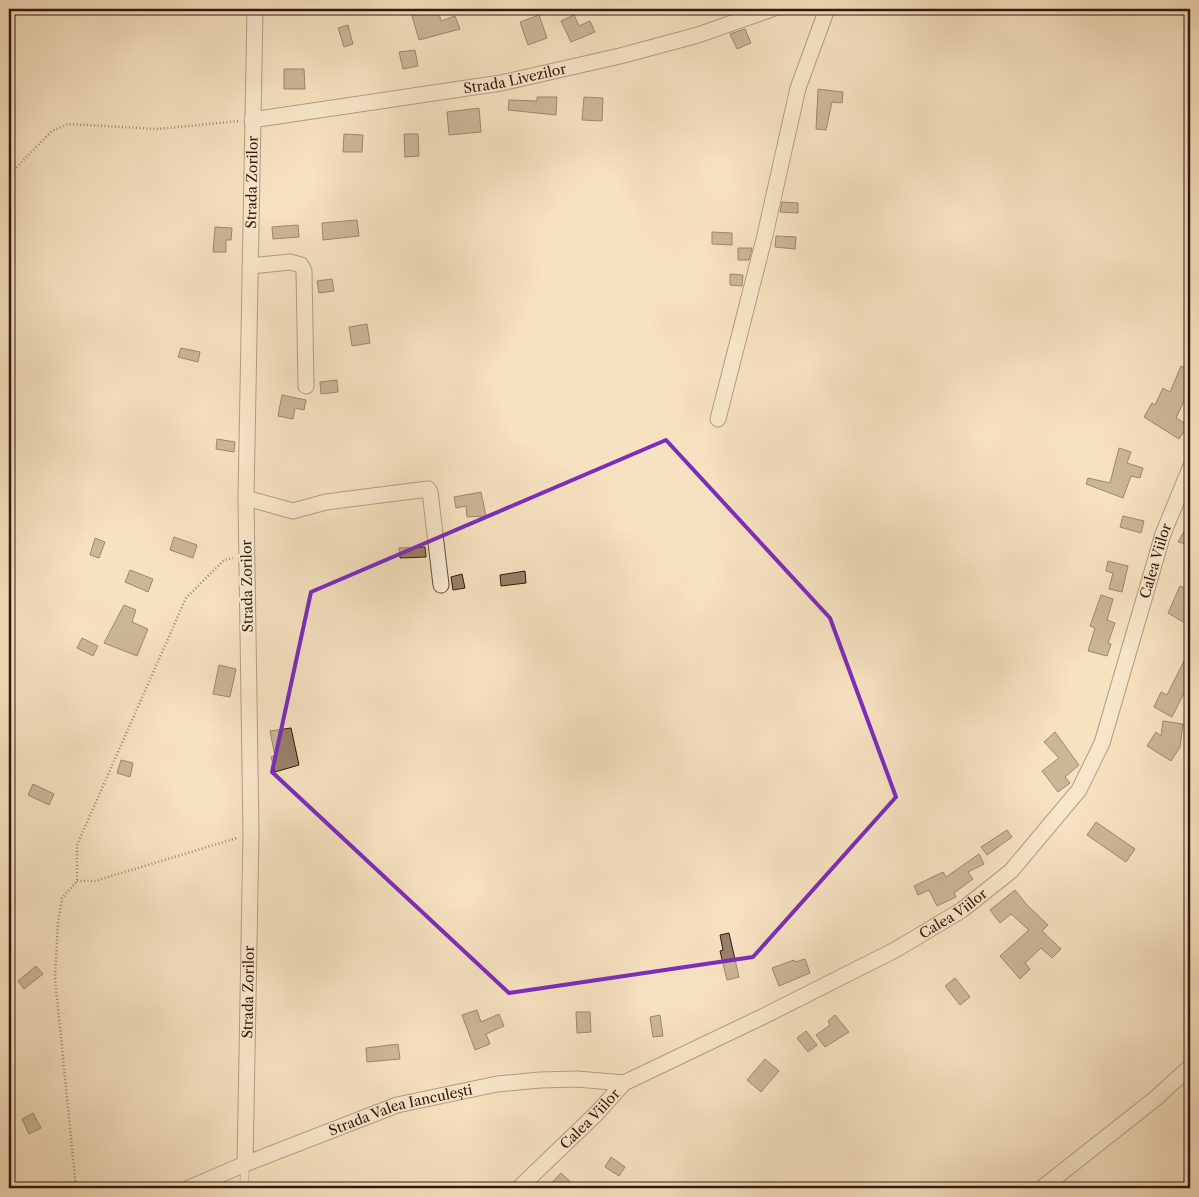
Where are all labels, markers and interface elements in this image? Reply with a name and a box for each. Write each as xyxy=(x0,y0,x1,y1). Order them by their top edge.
street label: Strada Livezilor xyxy=(462,59,568,97)
street label: Strada Zorilor xyxy=(242,135,262,229)
street label: Calea Viilor xyxy=(1136,520,1176,601)
street label: Strada Zorilor xyxy=(237,539,257,633)
street label: Calea Viilor xyxy=(916,885,991,943)
street label: Strada Zorilor xyxy=(238,945,258,1039)
street label: Strada Valea Ianculești xyxy=(326,1080,474,1140)
street label: Calea Viilor xyxy=(556,1085,624,1153)

